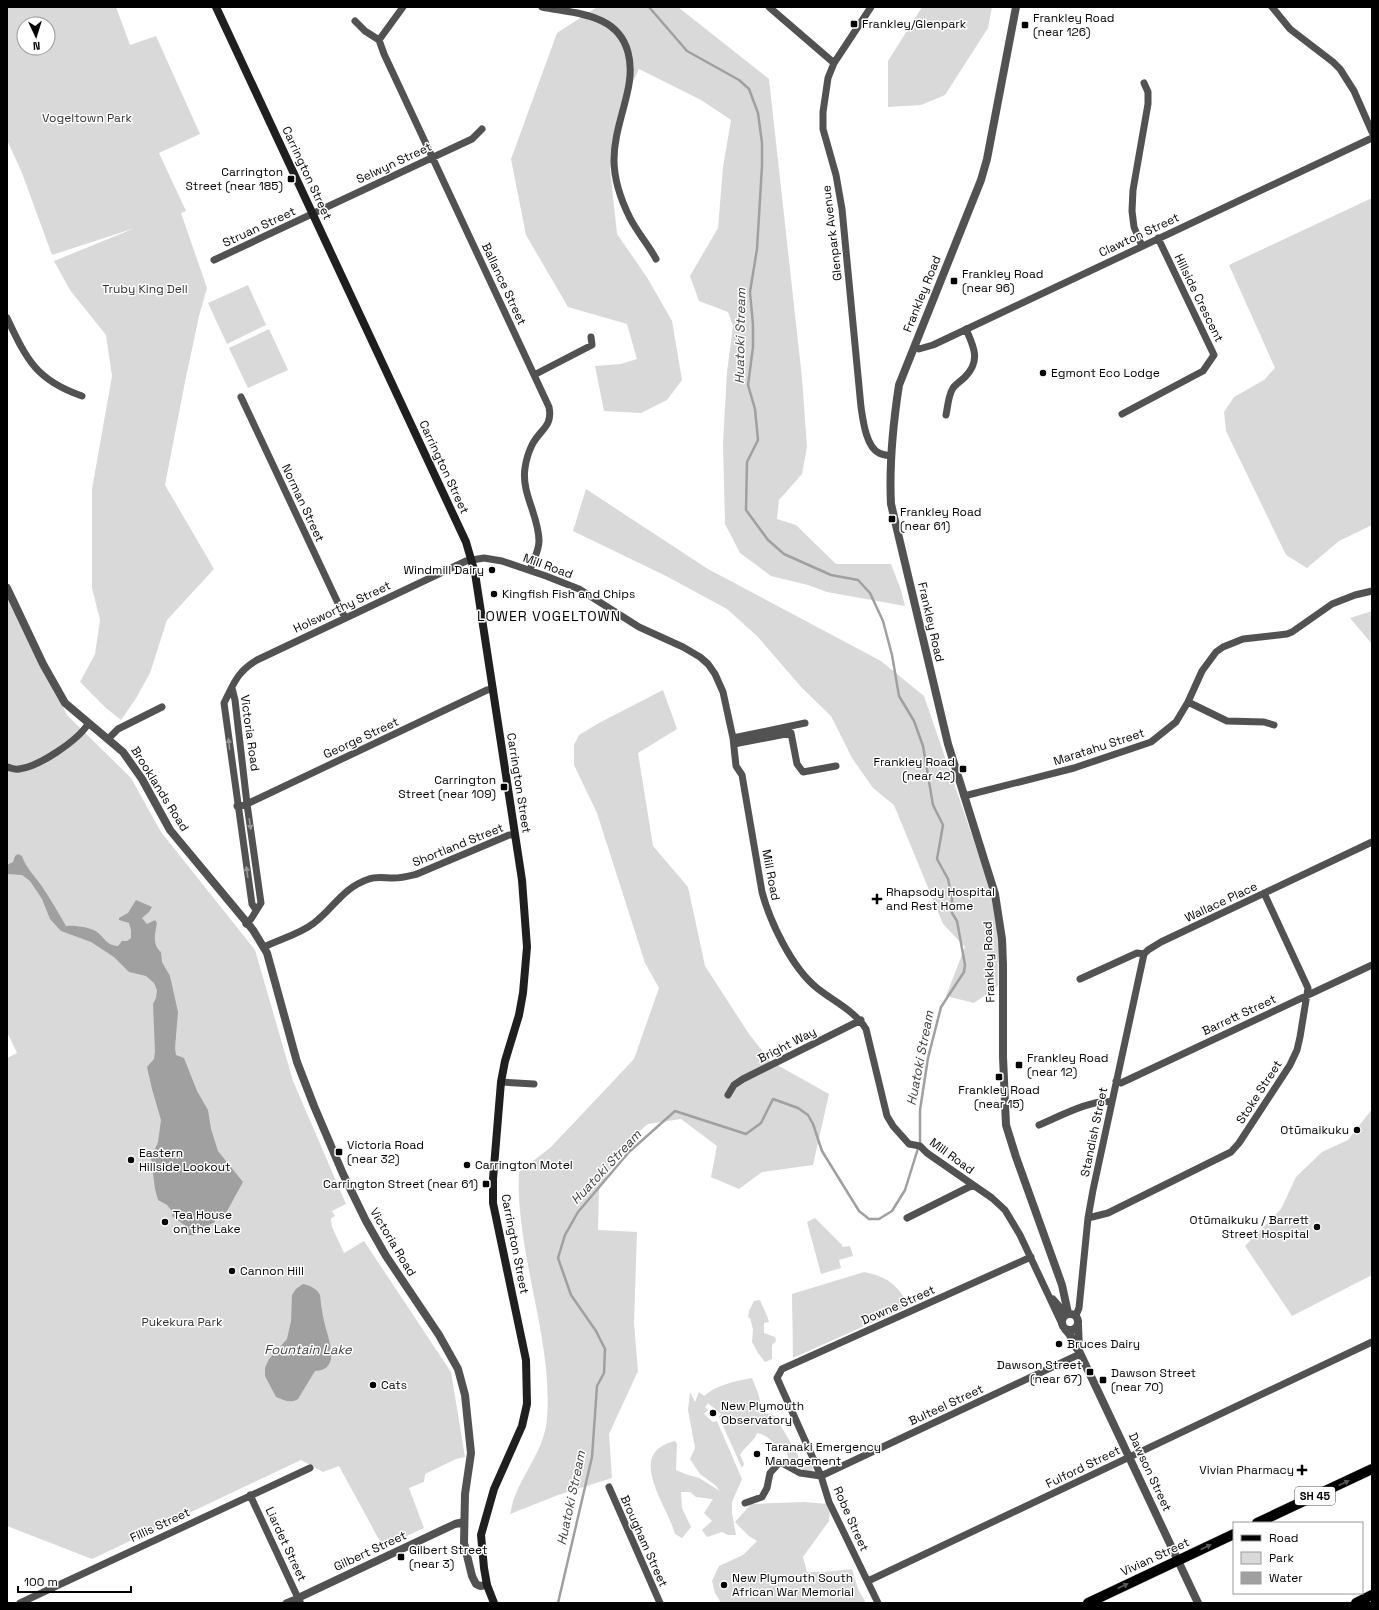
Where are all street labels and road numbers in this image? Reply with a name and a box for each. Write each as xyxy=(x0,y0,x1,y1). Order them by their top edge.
street label: Carrington Street xyxy=(278,124,336,222)
street label: Selwyn Street xyxy=(354,139,434,187)
street label: Glenpark Avenue xyxy=(818,184,846,282)
street label: Struan Street xyxy=(220,203,298,251)
street label: Clawton Street xyxy=(1096,209,1182,261)
street label: Ballance Street xyxy=(478,240,530,328)
street label: Hillside Crescent xyxy=(1171,251,1227,345)
street label: Frankley Road xyxy=(899,253,945,335)
street label: Carrington Street xyxy=(415,418,473,516)
street label: Norman Street xyxy=(278,461,328,545)
street label: Mill Road xyxy=(521,550,575,582)
street label: Holsworthy Street xyxy=(291,577,393,637)
street label: Frankley Road xyxy=(914,581,948,663)
street label: Victoria Road xyxy=(237,694,263,772)
street label: George Street xyxy=(321,714,401,762)
street label: Maratahu Street xyxy=(1051,725,1147,769)
street label: Carrington Street xyxy=(503,732,535,834)
street label: Brooklands Road xyxy=(127,743,193,835)
street label: Shortland Street xyxy=(410,819,506,871)
street label: Mill Road xyxy=(758,848,784,902)
street label: Wallace Place xyxy=(1182,878,1260,926)
street label: Frankley Road xyxy=(980,921,998,1003)
street label: Barrett Street xyxy=(1199,991,1279,1039)
street label: Bright Way xyxy=(755,1024,819,1066)
street label: Stoke Street xyxy=(1232,1057,1286,1127)
street label: Standish Street xyxy=(1077,1086,1111,1178)
street label: Mill Road xyxy=(926,1134,978,1178)
street label: Carrington Street xyxy=(497,1193,533,1295)
street label: Victoria Road xyxy=(366,1205,420,1279)
street label: Downe Street xyxy=(859,1282,937,1328)
street label: Bulteel Street xyxy=(906,1381,986,1429)
street label: Dawson Street xyxy=(1125,1430,1175,1514)
street label: Fulford Street xyxy=(1043,1442,1123,1492)
street label: Robe Street xyxy=(830,1484,872,1554)
road number: SH 45 xyxy=(1295,1487,1335,1505)
street label: Brougham Street xyxy=(617,1493,671,1589)
street label: Fillis Street xyxy=(127,1504,193,1546)
street label: Liardet Street xyxy=(262,1504,310,1584)
street label: Gilbert Street xyxy=(331,1527,409,1575)
street label: Vivian Street xyxy=(1118,1534,1192,1580)

